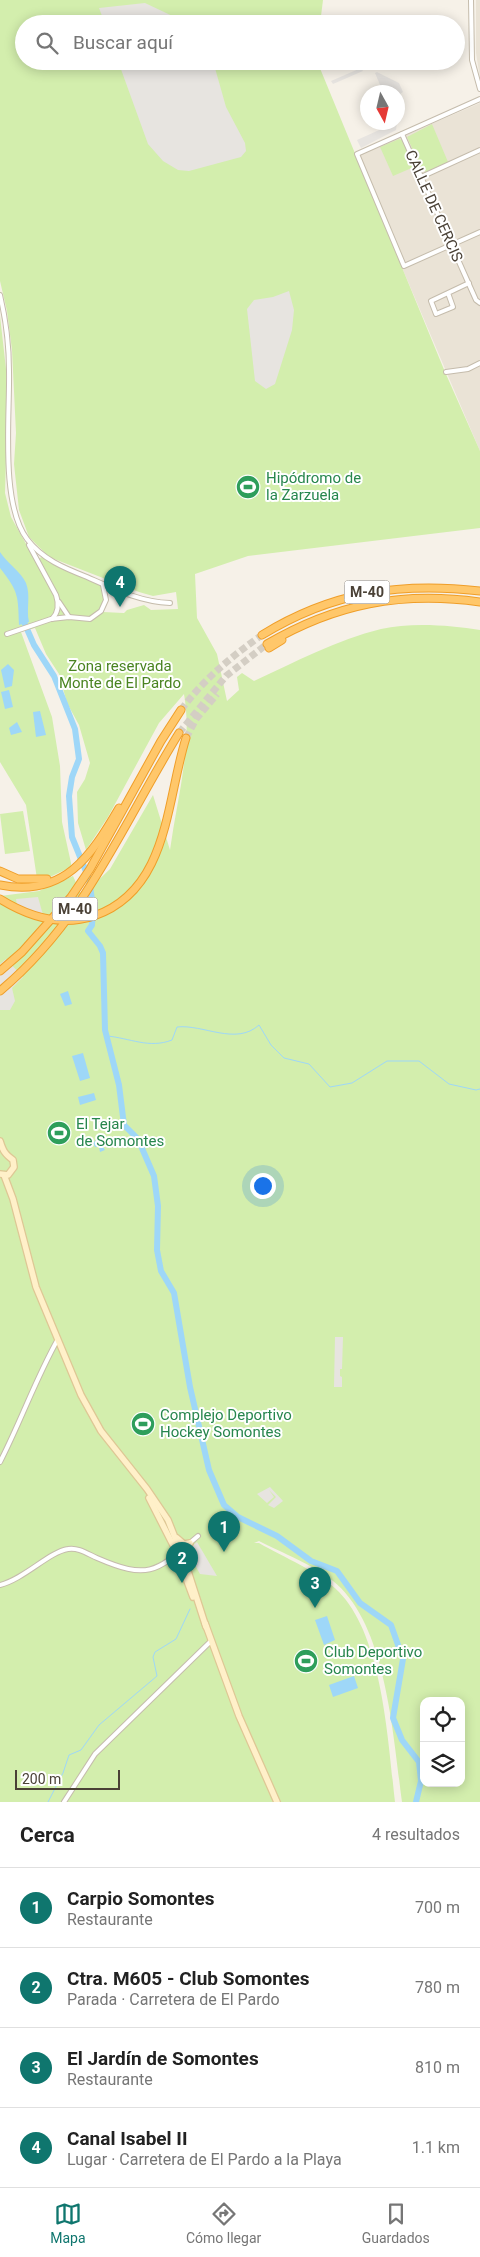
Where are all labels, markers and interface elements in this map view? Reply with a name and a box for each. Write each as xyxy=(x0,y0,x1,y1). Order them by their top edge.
search box xyxy=(15,15,465,70)
icon: search xyxy=(33,29,61,57)
text: Buscar aquí xyxy=(73,31,173,54)
north arrow xyxy=(360,85,405,130)
street label: CALLE DE CERCIS xyxy=(401,147,467,265)
place label: Hipódromo de la Zarzuela xyxy=(266,469,361,504)
sports icon: Hipódromo de la Zarzuela xyxy=(235,474,261,500)
pin: 4 xyxy=(104,566,136,607)
road number: M-40 xyxy=(344,580,390,604)
park label: Zona reservada Monte de El Pardo xyxy=(59,657,181,692)
road number: M-40 xyxy=(52,898,98,921)
place label: El Tejar de Somontes xyxy=(76,1115,164,1150)
sports icon: El Tejar de Somontes xyxy=(46,1120,72,1146)
your location xyxy=(250,1173,276,1199)
place label: Complejo Deportivo Hockey Somontes xyxy=(160,1406,292,1441)
sports icon: Complejo Deportivo Hockey Somontes xyxy=(130,1411,156,1437)
pin: 1 xyxy=(208,1511,240,1552)
pin: 2 xyxy=(166,1542,198,1583)
pin: 3 xyxy=(299,1567,331,1608)
place label: Club Deportivo Somontes xyxy=(324,1643,422,1678)
sports icon: Club Deportivo Somontes xyxy=(293,1648,319,1674)
map controls xyxy=(420,1697,465,1787)
button: locate xyxy=(420,1697,465,1742)
button: layers xyxy=(420,1742,465,1787)
scale bar xyxy=(15,1767,120,1790)
text: 200 m xyxy=(22,1771,61,1787)
text: Cerca xyxy=(20,1823,75,1847)
text: 4 resultados xyxy=(372,1825,460,1844)
text: Carpio Somontes xyxy=(67,1887,214,1910)
text: 1 xyxy=(31,1898,41,1917)
text: 700 m xyxy=(415,1898,460,1917)
text: Restaurante xyxy=(67,1910,153,1929)
text: Ctra. M605 - Club Somontes xyxy=(67,1967,309,1990)
text: 2 xyxy=(31,1978,41,1997)
text: 780 m xyxy=(415,1978,460,1997)
text: Parada · Carretera de El Pardo xyxy=(67,1990,280,2009)
text: El Jardín de Somontes xyxy=(67,2047,259,2070)
text: 3 xyxy=(31,2058,41,2077)
text: 810 m xyxy=(415,2058,460,2077)
text: Restaurante xyxy=(67,2070,153,2089)
text: Canal Isabel II xyxy=(67,2127,187,2150)
text: 4 xyxy=(31,2138,41,2157)
text: 1.1 km xyxy=(412,2138,460,2157)
text: Lugar · Carretera de El Pardo a la Playa xyxy=(67,2150,342,2169)
tab: Mapa xyxy=(50,2200,86,2246)
tab: Cómo llegar xyxy=(186,2200,261,2246)
tab: Guardados xyxy=(362,2200,430,2246)

